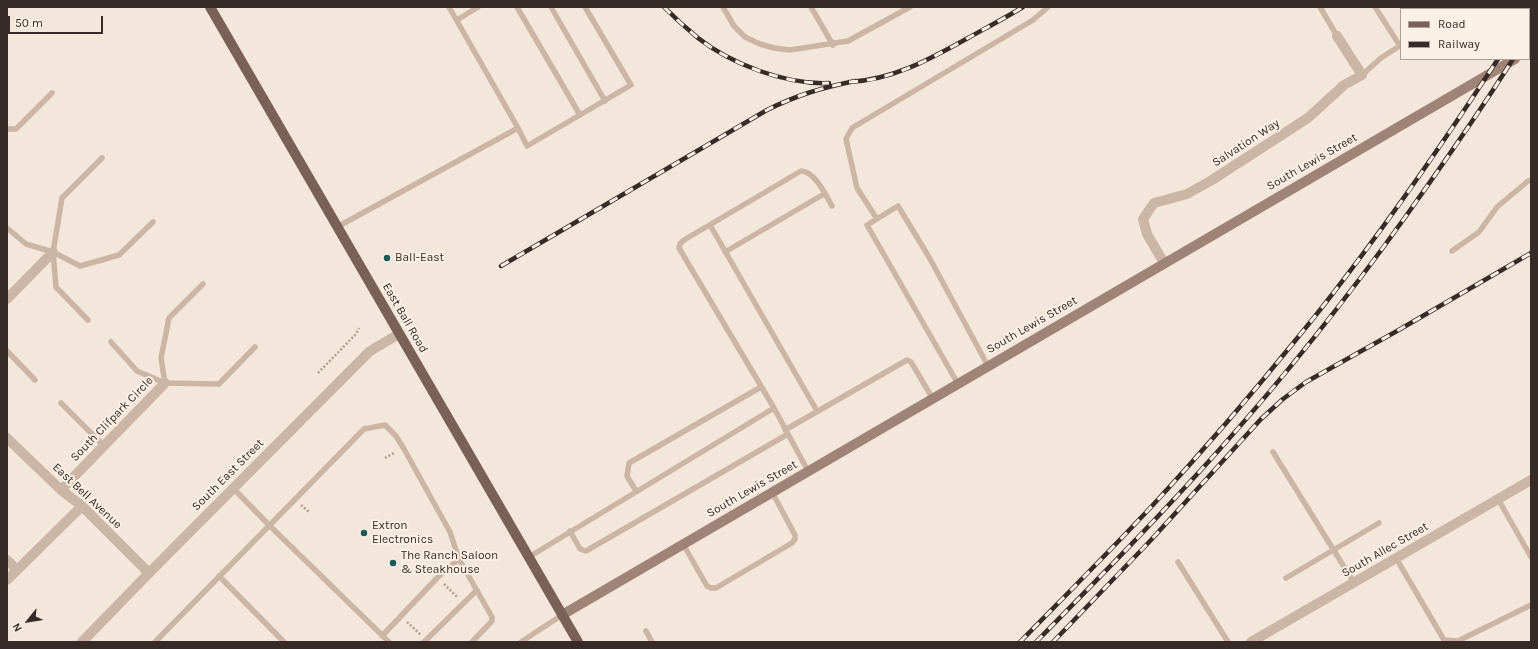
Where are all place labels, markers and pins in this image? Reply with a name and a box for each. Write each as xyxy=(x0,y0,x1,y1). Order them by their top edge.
place label: Ball-East xyxy=(395,251,444,265)
marker: Ball-East xyxy=(382,253,392,263)
place label: Extron Electronics xyxy=(372,519,433,547)
marker: Extron Electronics xyxy=(359,528,369,538)
place label: The Ranch Saloon & Steakhouse xyxy=(401,549,498,577)
marker: The Ranch Saloon & Steakhouse xyxy=(388,558,398,568)

